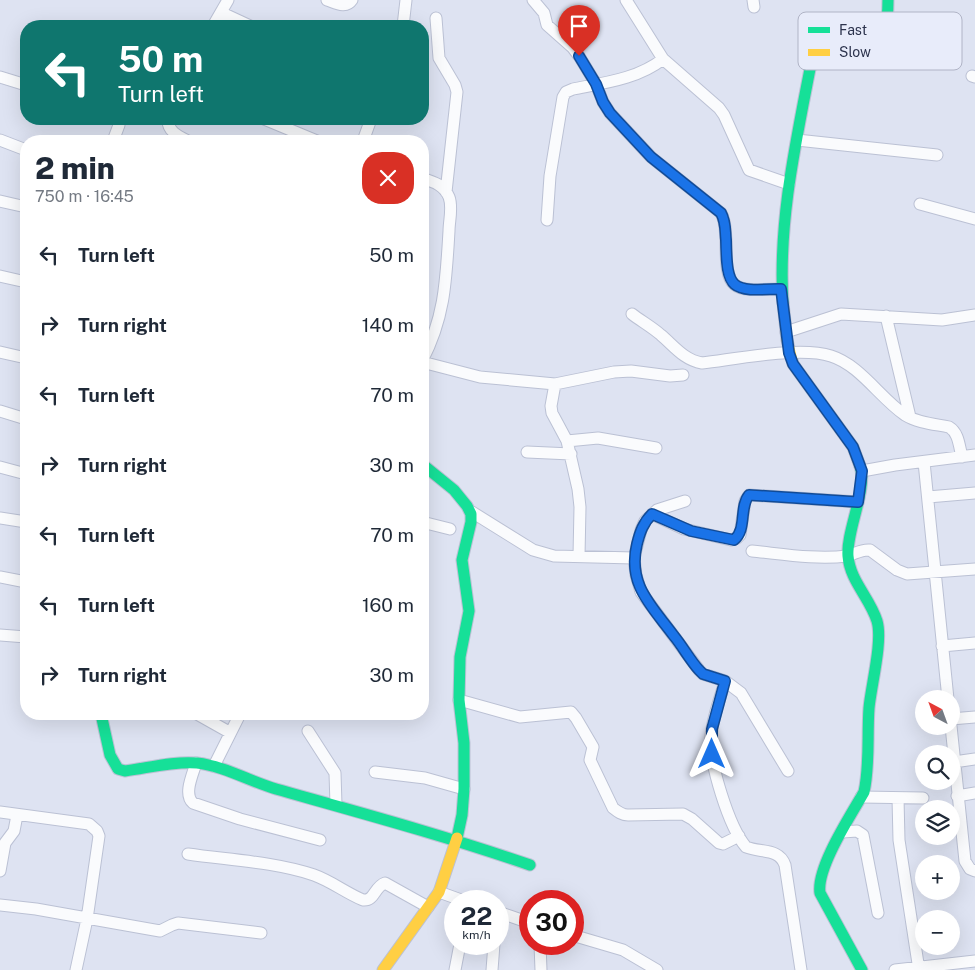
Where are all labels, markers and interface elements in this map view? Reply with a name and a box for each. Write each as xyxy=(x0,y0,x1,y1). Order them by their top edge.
pin xyxy=(558,5,600,56)
icon: arrive xyxy=(565,12,593,40)
legend xyxy=(798,12,962,70)
text: Fast xyxy=(839,22,867,38)
text: 50 m xyxy=(118,39,203,80)
icon: left xyxy=(35,40,100,105)
text: Slow xyxy=(839,44,871,60)
text: Turn left xyxy=(118,81,204,107)
text: 2 min xyxy=(35,150,115,186)
button: close xyxy=(362,152,414,204)
text: 750 m · 16:45 xyxy=(35,187,134,206)
icon: left xyxy=(35,241,63,269)
text: Turn left xyxy=(78,244,155,266)
text: 50 m xyxy=(369,244,414,266)
icon: right xyxy=(35,311,63,339)
text: Turn right xyxy=(78,314,167,336)
text: 140 m xyxy=(362,314,414,336)
icon: left xyxy=(35,381,63,409)
text: Turn left xyxy=(78,384,155,406)
text: 70 m xyxy=(370,384,414,406)
icon: right xyxy=(35,451,63,479)
text: Turn right xyxy=(78,454,167,476)
text: 30 m xyxy=(369,454,414,476)
icon: left xyxy=(35,521,63,549)
text: Turn left xyxy=(78,524,155,546)
text: 70 m xyxy=(370,524,414,546)
icon: left xyxy=(35,591,63,619)
text: Turn left xyxy=(78,594,155,616)
text: 160 m xyxy=(362,594,414,616)
icon: right xyxy=(35,661,63,689)
text: Turn right xyxy=(78,664,167,686)
text: 30 m xyxy=(369,664,414,686)
north arrow xyxy=(915,690,960,735)
map controls xyxy=(915,690,960,955)
position arrow xyxy=(685,727,737,779)
button: search xyxy=(915,745,960,790)
button: layers xyxy=(915,800,960,845)
button: + xyxy=(915,855,960,900)
speed limit sign: 30 xyxy=(519,890,584,955)
text: 22 xyxy=(461,901,492,931)
button: − xyxy=(915,910,960,955)
text: km/h xyxy=(462,928,491,942)

